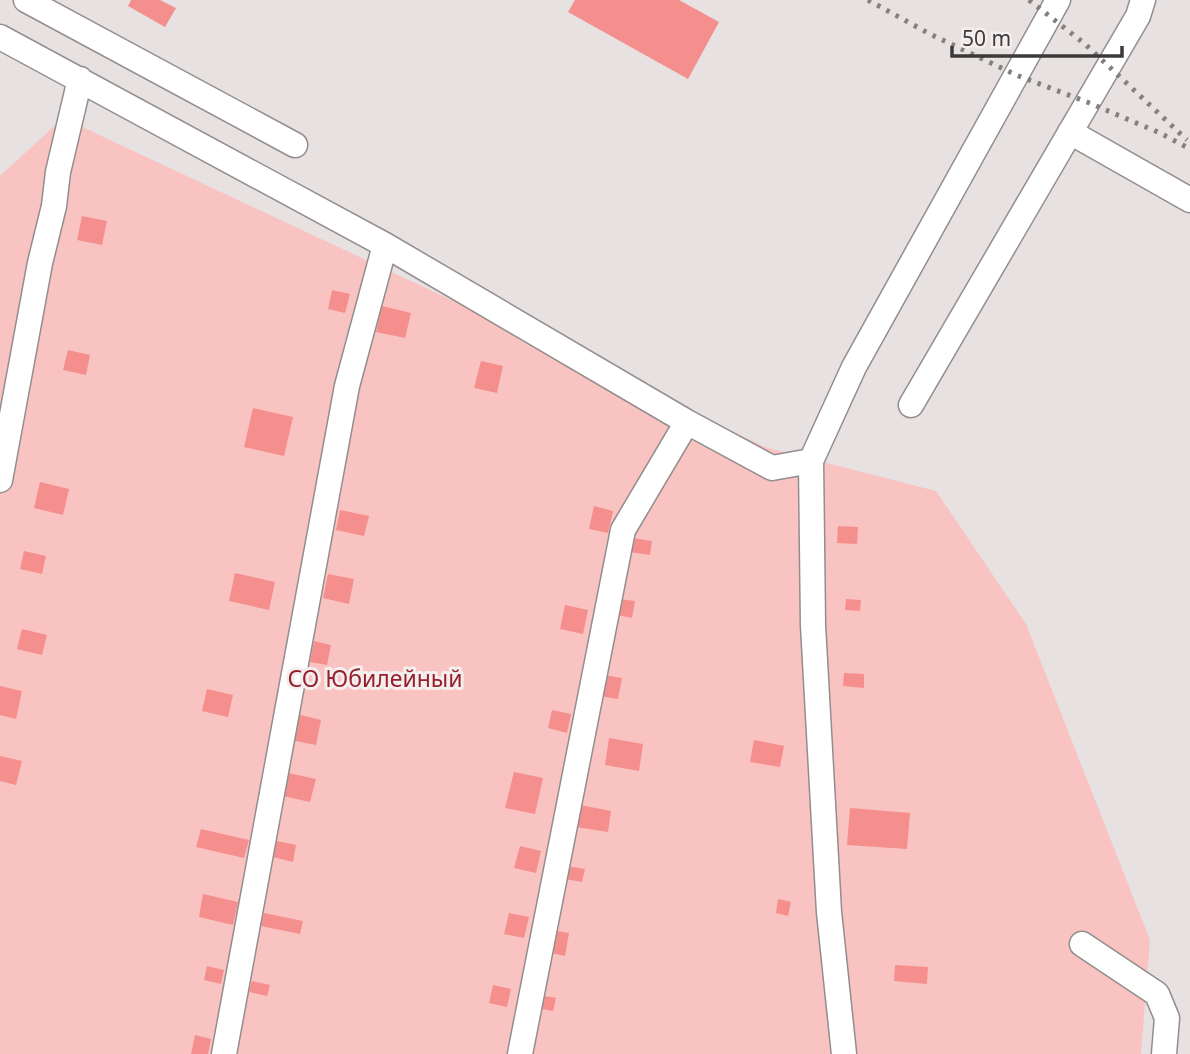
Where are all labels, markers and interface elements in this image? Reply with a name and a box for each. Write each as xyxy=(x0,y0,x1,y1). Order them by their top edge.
scale bar xyxy=(952,14,1122,58)
text: 50 m xyxy=(962,24,1011,52)
park label: СО Юбилейный xyxy=(287,662,463,694)

